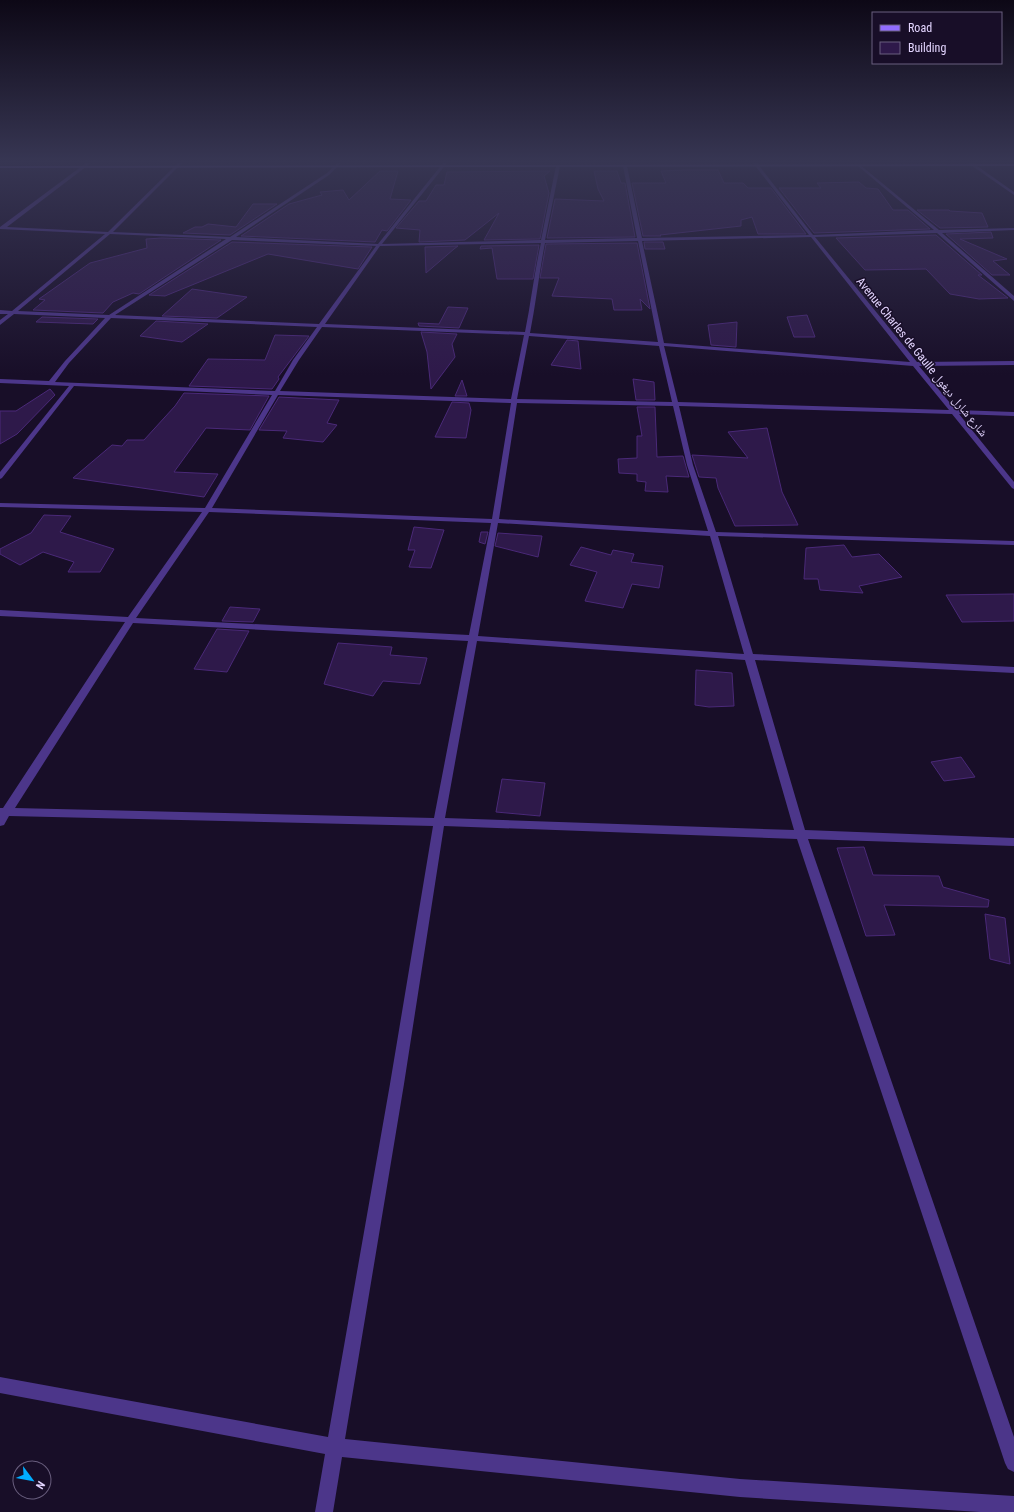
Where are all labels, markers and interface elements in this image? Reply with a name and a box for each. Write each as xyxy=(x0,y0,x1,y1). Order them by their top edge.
legend xyxy=(872,12,1002,64)
text: Road xyxy=(908,21,932,35)
text: Building xyxy=(908,41,946,55)
street label: Avenue Charles de Gaulle شارع شارل ديغول xyxy=(853,275,991,440)
north arrow xyxy=(12,1460,52,1500)
text: N xyxy=(33,1479,47,1492)

